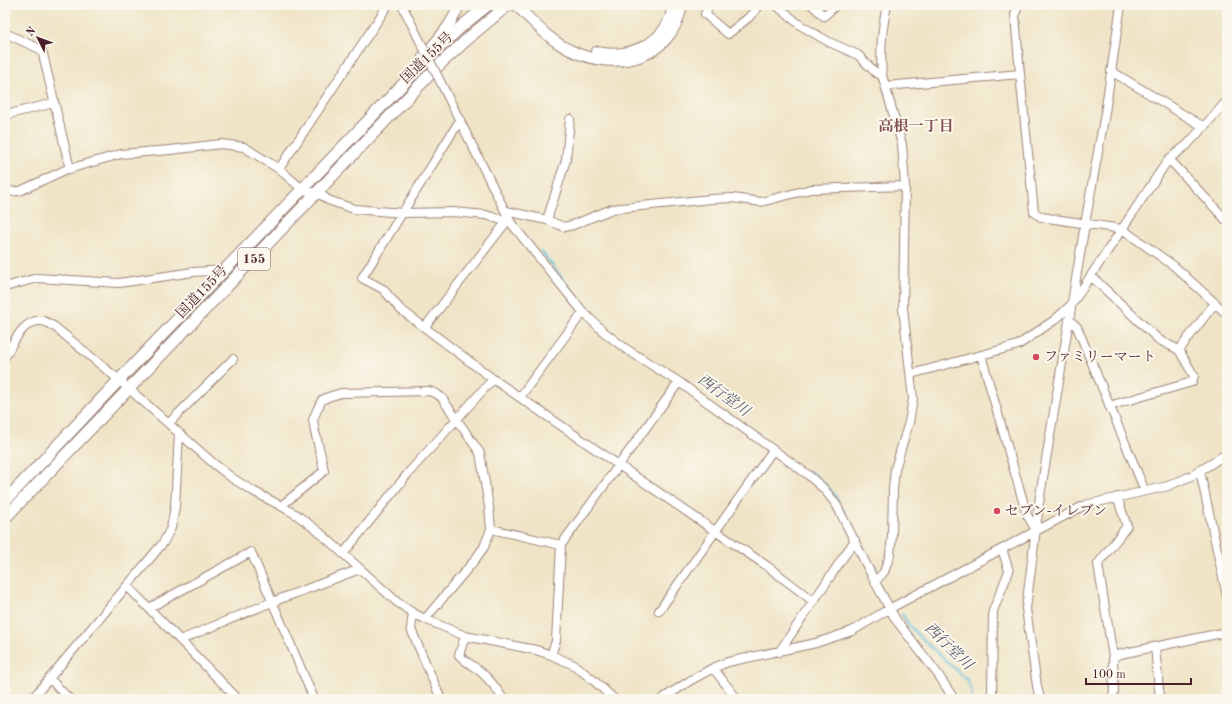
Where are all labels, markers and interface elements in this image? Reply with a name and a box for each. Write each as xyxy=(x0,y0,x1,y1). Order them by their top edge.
north arrow xyxy=(18,18,58,58)
text: N xyxy=(25,25,39,39)
street label: 国道155号 xyxy=(398,29,456,86)
district label: 高根一丁目 xyxy=(878,118,954,135)
road number: 155 xyxy=(238,248,270,270)
street label: 国道155号 xyxy=(173,263,230,321)
place label: ファミリーマート xyxy=(1044,350,1156,364)
marker: ファミリーマート xyxy=(1031,352,1041,362)
water label: 西行堂川 xyxy=(694,371,754,421)
place label: セブン-イレブン xyxy=(1005,503,1107,518)
marker: セブン-イレブン xyxy=(992,506,1002,516)
water label: 西行堂川 xyxy=(921,619,978,675)
scale bar xyxy=(1086,660,1191,686)
text: 100 m xyxy=(1092,669,1126,681)

